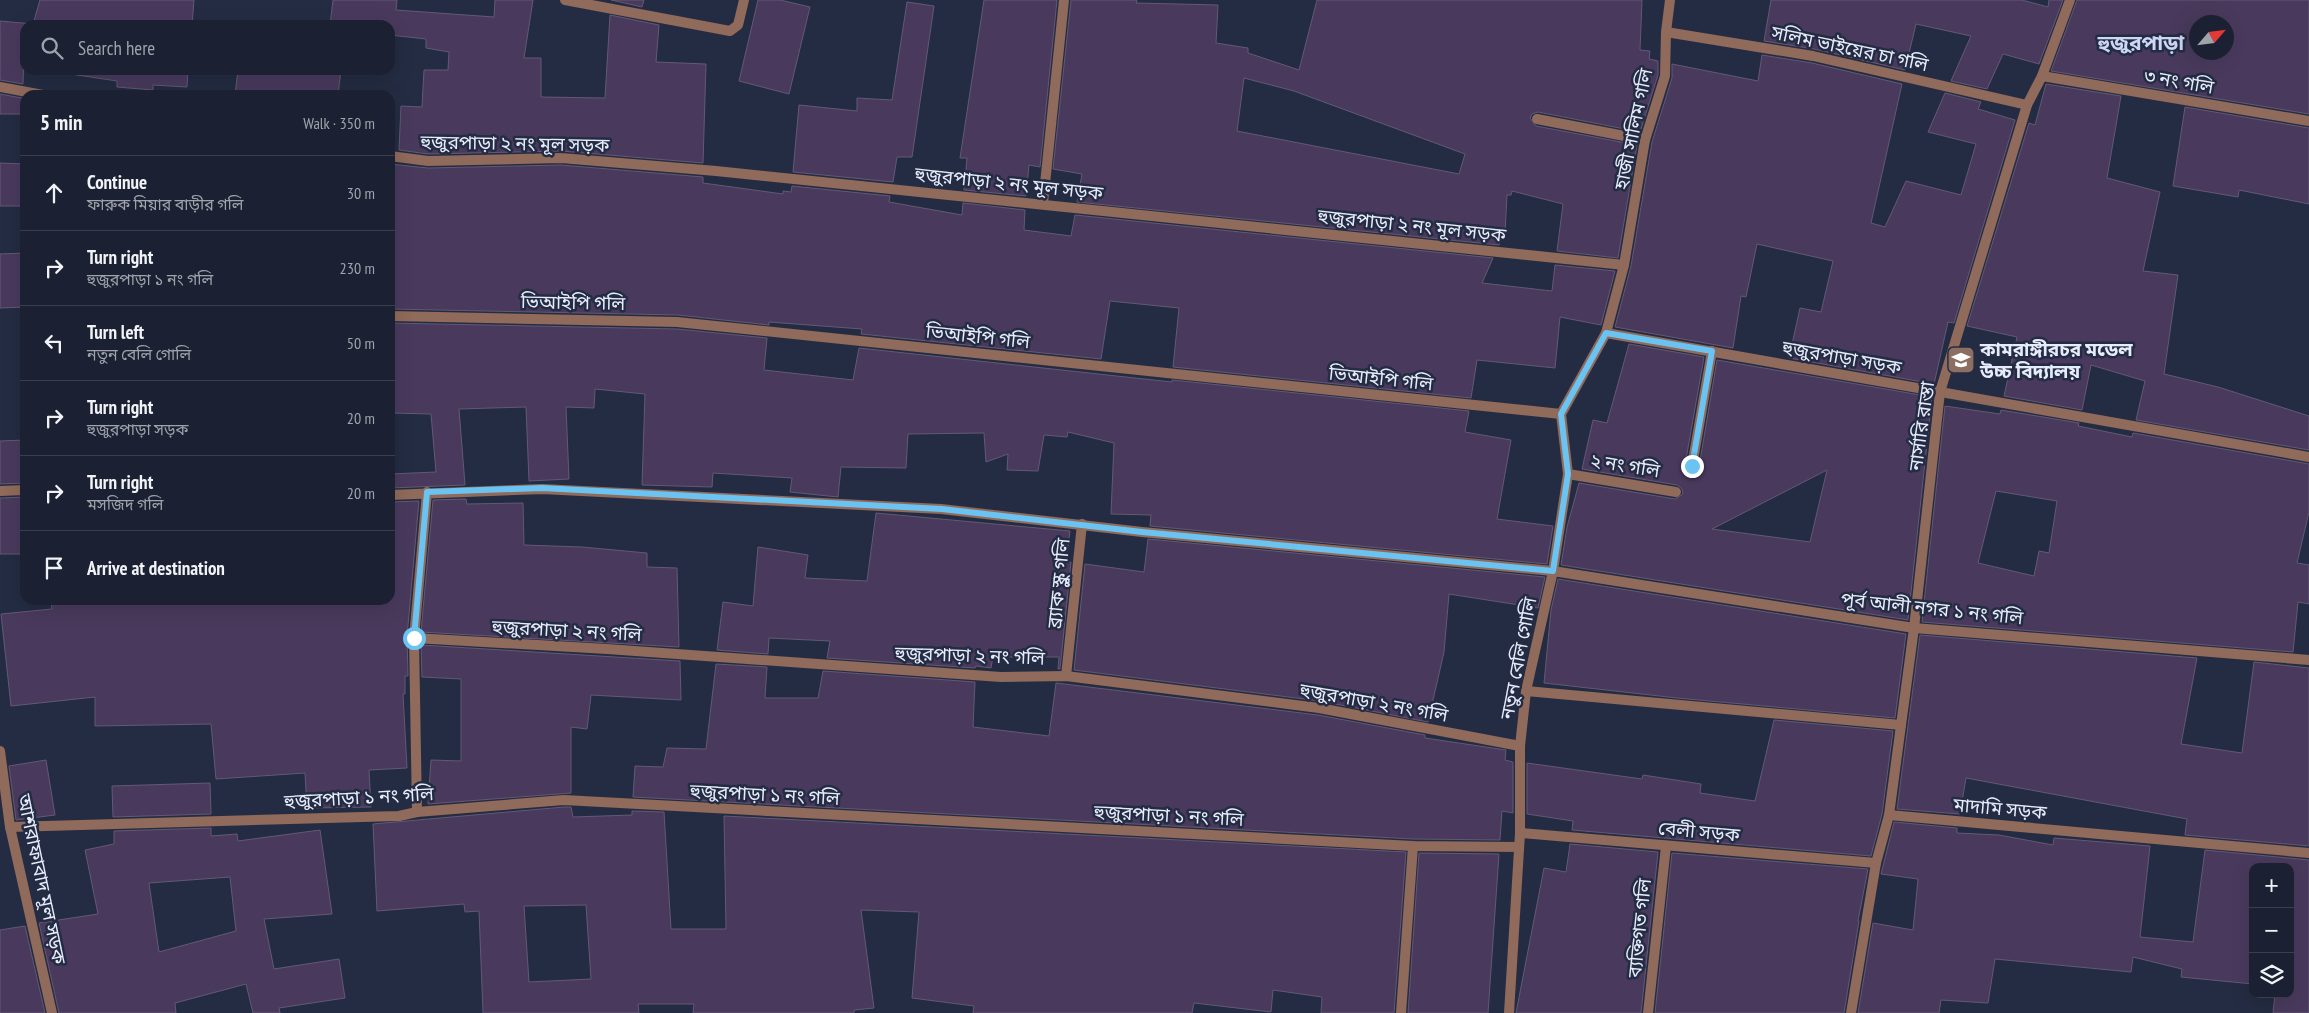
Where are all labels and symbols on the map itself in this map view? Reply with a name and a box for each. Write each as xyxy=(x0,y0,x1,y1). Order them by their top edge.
north arrow xyxy=(2189,15,2234,60)
street label: সলিম ভাইয়ের চা গলি xyxy=(1768,19,1932,77)
district label: হুজুরপাড়া xyxy=(2097,29,2185,56)
street label: ৩ নং গলি xyxy=(2142,63,2217,99)
street label: হাজী সালিম গলি xyxy=(1608,65,1658,193)
street label: হুজুরপাড়া ২ নং মূল সড়ক xyxy=(419,129,610,157)
street label: হুজুরপাড়া ২ নং মূল সড়ক xyxy=(913,161,1105,205)
street label: হুজুরপাড়া ২ নং মূল সড়ক xyxy=(1316,203,1508,247)
street label: ভিআইপি গলি xyxy=(520,289,627,315)
street label: ভিআইপি গলি xyxy=(924,319,1032,354)
street label: হুজুরপাড়া সড়ক xyxy=(1780,335,1904,379)
place label: কামরাঙ্গীরচর মডেল উচ্চ বিদ্যালয় xyxy=(1979,337,2133,383)
school or university icon: কামরাঙ্গীরচর মডেল উচ্চ বিদ্যালয় xyxy=(1946,345,1976,375)
street label: ভিআইপি গলি xyxy=(1327,361,1435,396)
street label: নার্সারি রাস্তা xyxy=(1903,379,1939,473)
street label: ২ নং গলি xyxy=(1588,448,1663,483)
route end xyxy=(1681,455,1704,478)
street label: ব্র্যাক স্কুল গলি xyxy=(1041,536,1076,630)
street label: পূর্ব আলী নগর ১ নং গলি xyxy=(1840,586,2026,630)
street label: নতুন বেলি গোলি xyxy=(1494,594,1542,722)
street label: হুজুরপাড়া ২ নং গলি xyxy=(491,614,644,646)
route start xyxy=(403,627,426,650)
street label: হুজুরপাড়া ২ নং গলি xyxy=(894,640,1046,670)
street label: হুজুরপাড়া ২ নং গলি xyxy=(1297,677,1451,727)
street label: হুজুরপাড়া ১ নং গলি xyxy=(689,778,842,810)
street label: হুজুরপাড়া ১ নং গলি xyxy=(283,781,436,813)
street label: আশরাফাবাদ মূল সড়ক xyxy=(12,791,72,967)
street label: মাদামি সড়ক xyxy=(1951,792,2048,824)
street label: হুজুরপাড়া ১ নং গলি xyxy=(1093,799,1246,831)
street label: বেলী সড়ক xyxy=(1657,815,1741,847)
street label: ব্যক্তিগত গলি xyxy=(1622,876,1656,980)

